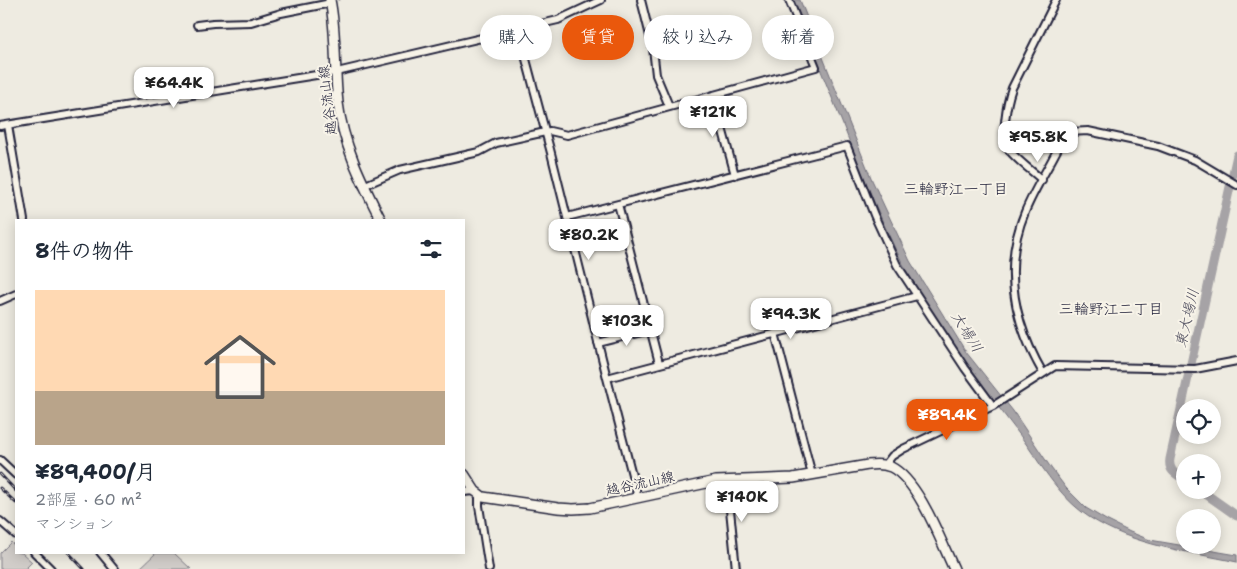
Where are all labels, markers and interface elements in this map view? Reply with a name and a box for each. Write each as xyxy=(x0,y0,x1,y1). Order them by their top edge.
chip: 購入 xyxy=(480,15,552,60)
chip: 賃貸 xyxy=(562,15,634,60)
chip: 絞り込み xyxy=(644,15,752,60)
chip: 新着 xyxy=(762,15,834,60)
street label: 越谷流山線 xyxy=(314,64,340,136)
pin: ¥64.4K xyxy=(133,66,215,109)
text: ¥64.4K xyxy=(145,72,203,93)
pin: ¥121K xyxy=(678,96,748,138)
text: ¥121K xyxy=(690,101,736,122)
pin: ¥95.8K xyxy=(997,120,1079,163)
text: ¥95.8K xyxy=(1009,126,1067,147)
district label: 三輪野江一丁目 xyxy=(903,179,1009,199)
pin: ¥80.2K xyxy=(548,218,630,261)
text: ¥80.2K xyxy=(559,224,619,245)
icon: filters xyxy=(417,235,445,263)
text: 8件の物件 xyxy=(35,237,134,265)
water label: 東大場川 xyxy=(1171,287,1203,349)
pin: ¥94.3K xyxy=(750,298,832,340)
district label: 三輪野江二丁目 xyxy=(1058,299,1164,319)
text: ¥94.3K xyxy=(761,303,821,324)
pin: ¥103K xyxy=(592,304,662,347)
water label: 大場川 xyxy=(947,308,987,356)
text: ¥103K xyxy=(602,310,652,331)
icon: home xyxy=(195,322,285,412)
pin: ¥89.4K xyxy=(906,398,988,441)
map controls xyxy=(1176,399,1221,554)
button: locate xyxy=(1176,399,1221,444)
text: ¥89.4K xyxy=(918,404,976,425)
button: + xyxy=(1176,454,1221,499)
text: ¥89,400/月 xyxy=(35,458,156,486)
street label: 越谷流山線 xyxy=(604,467,676,499)
pin: ¥140K xyxy=(707,480,777,523)
text: ¥140K xyxy=(716,486,768,507)
text: 2部屋 · 60 m² xyxy=(35,489,142,510)
button: − xyxy=(1176,509,1221,554)
text: マンション xyxy=(35,513,114,534)

